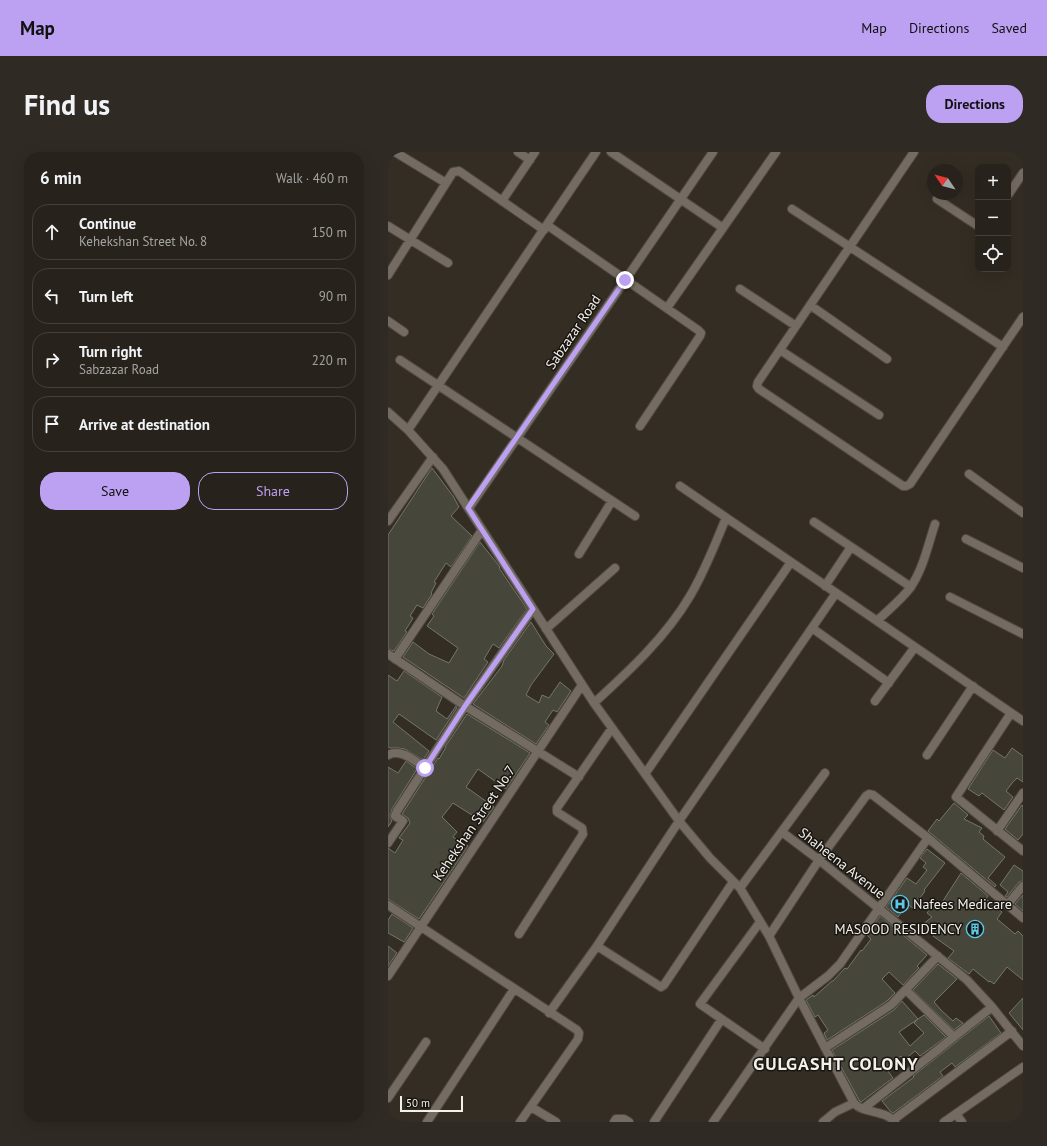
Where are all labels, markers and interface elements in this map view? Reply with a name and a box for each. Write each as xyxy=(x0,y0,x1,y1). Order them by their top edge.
text: Map xyxy=(20,16,55,40)
text: Map xyxy=(861,19,887,37)
text: Directions xyxy=(909,19,969,37)
text: Saved xyxy=(991,19,1027,37)
button: Directions xyxy=(926,85,1023,123)
text: Find us xyxy=(24,86,110,123)
north arrow xyxy=(927,164,963,200)
map controls xyxy=(975,164,1011,272)
button: + xyxy=(975,164,1011,200)
text: 6 min xyxy=(40,167,81,189)
text: Walk · 460 m xyxy=(276,170,348,187)
button: − xyxy=(975,200,1011,236)
text: Continue xyxy=(79,214,136,233)
icon: ahead xyxy=(41,221,63,243)
text: 150 m xyxy=(312,224,347,241)
text: Kehekshan Street No. 8 xyxy=(79,233,207,250)
button: locate xyxy=(975,236,1011,272)
route end xyxy=(616,271,634,289)
icon: left xyxy=(41,285,63,307)
text: Turn left xyxy=(79,287,133,306)
text: 90 m xyxy=(319,288,347,305)
street label: Sabzazar Road xyxy=(541,291,605,373)
text: Turn right xyxy=(79,342,142,361)
icon: right xyxy=(41,349,63,371)
text: 220 m xyxy=(312,352,347,369)
text: Sabzazar Road xyxy=(79,361,159,378)
icon: arrive xyxy=(41,413,63,435)
text: Arrive at destination xyxy=(79,415,210,434)
button: Save xyxy=(40,472,190,510)
button: Share xyxy=(198,472,348,510)
route start xyxy=(416,759,434,777)
street label: Kehekshan Street No.7 xyxy=(429,762,519,884)
street label: Shaheena Avenue xyxy=(795,823,889,903)
hospital icon: Nafees Medicare xyxy=(890,894,910,914)
place label: Nafees Medicare xyxy=(913,895,1012,913)
building icon: MASOOD RESIDENCY xyxy=(965,919,985,939)
place label: MASOOD RESIDENCY xyxy=(835,920,962,938)
district label: GULGASHT COLONY xyxy=(753,1052,919,1075)
scale bar xyxy=(400,1094,463,1113)
text: 50 m xyxy=(406,1096,430,1110)

